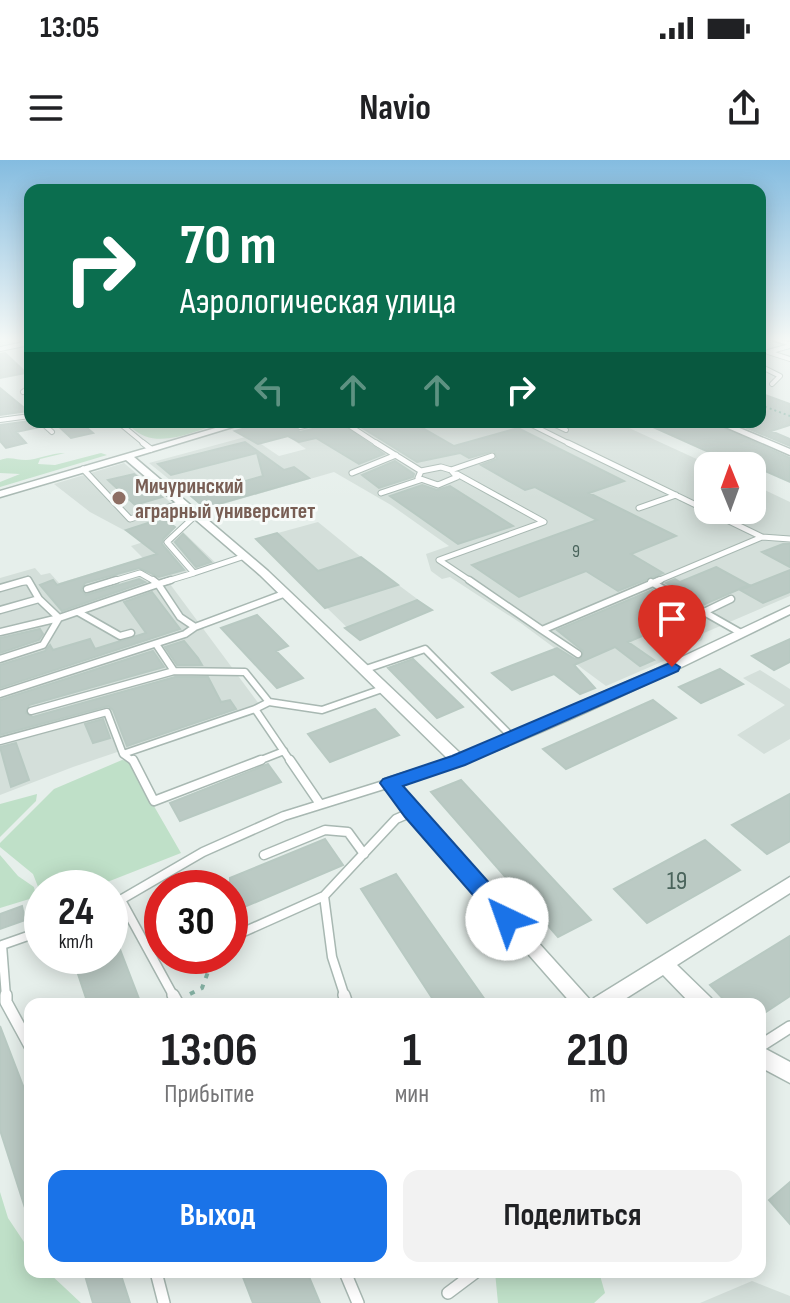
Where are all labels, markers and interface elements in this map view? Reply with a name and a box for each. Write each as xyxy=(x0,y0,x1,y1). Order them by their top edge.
text: 13:05 xyxy=(40,10,99,46)
icon: menu xyxy=(24,86,68,130)
icon: share xyxy=(722,86,766,130)
text: Navio xyxy=(359,87,431,130)
text: 70 m xyxy=(180,213,277,280)
icon: right xyxy=(48,216,152,320)
text: Аэрологическая улица xyxy=(180,281,456,324)
icon: left xyxy=(247,368,291,412)
icon: ahead xyxy=(331,368,375,412)
icon: ahead xyxy=(415,368,459,412)
icon: right xyxy=(499,368,543,412)
north arrow xyxy=(694,452,766,524)
map controls xyxy=(694,452,766,524)
place label: Мичуринский аграрный университет xyxy=(135,473,315,525)
marker: Мичуринский аграрный университет xyxy=(110,489,128,507)
house number: 9 xyxy=(572,541,580,562)
pin xyxy=(638,585,706,667)
icon: arrive xyxy=(650,597,694,641)
house number: 19 xyxy=(667,866,687,897)
speed limit sign: 30 xyxy=(144,870,248,974)
position arrow xyxy=(465,877,549,961)
text: 24 xyxy=(58,888,94,936)
text: km/h xyxy=(59,930,93,954)
text: 13:06 xyxy=(161,1022,258,1079)
text: 1 xyxy=(402,1022,421,1079)
text: 210 xyxy=(566,1022,629,1079)
text: Прибытие xyxy=(164,1079,254,1110)
text: мин xyxy=(395,1079,429,1110)
text: m xyxy=(589,1079,606,1110)
button: Выход xyxy=(48,1170,387,1262)
button: Поделиться xyxy=(403,1170,742,1262)

